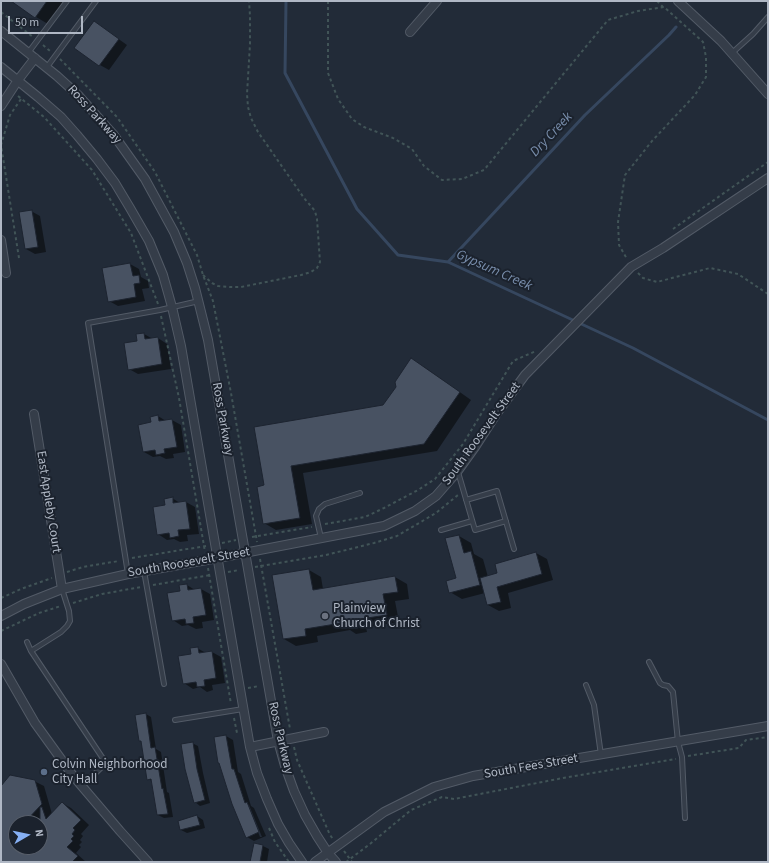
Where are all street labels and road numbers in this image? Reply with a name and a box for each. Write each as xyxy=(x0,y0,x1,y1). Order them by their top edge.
street label: Ross Parkway xyxy=(63,82,125,148)
street label: South Roosevelt Street xyxy=(439,379,525,489)
street label: Ross Parkway xyxy=(208,381,236,457)
street label: East Appleby Court xyxy=(32,450,64,554)
street label: South Roosevelt Street xyxy=(127,545,251,581)
street label: Ross Parkway xyxy=(264,700,296,776)
street label: South Fees Street xyxy=(483,751,579,783)

